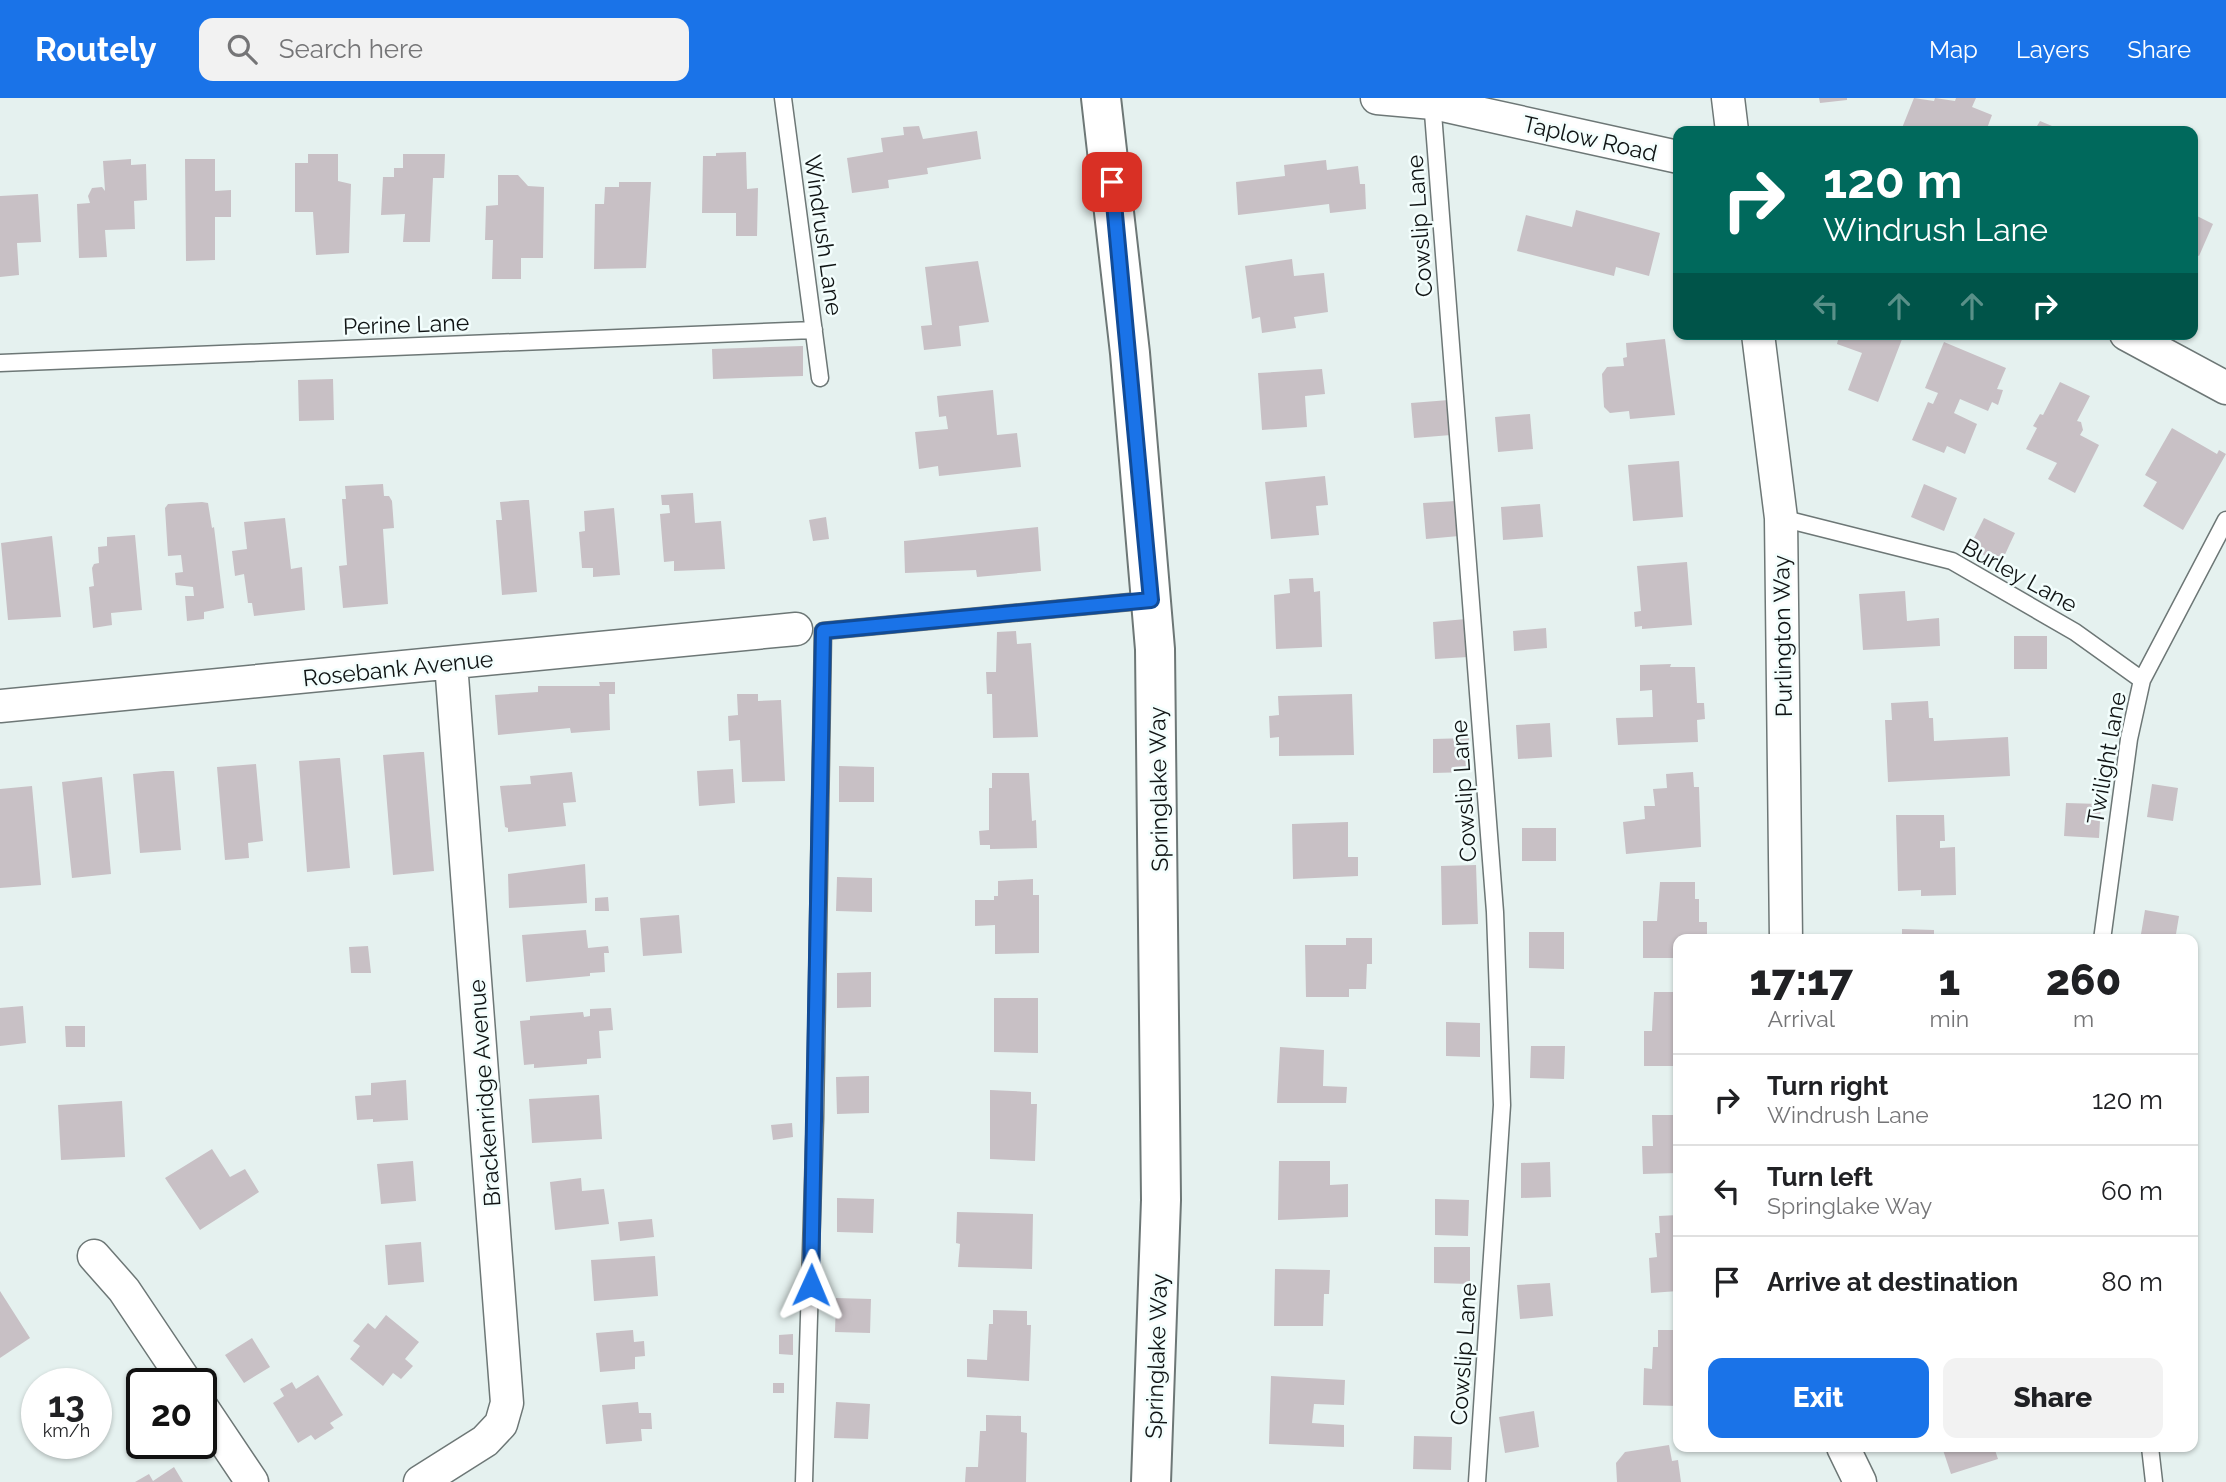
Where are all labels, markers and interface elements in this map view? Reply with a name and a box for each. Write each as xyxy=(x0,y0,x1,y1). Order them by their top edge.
search box xyxy=(199,18,689,81)
text: Routely xyxy=(35,30,157,69)
icon: search xyxy=(223,30,261,68)
text: Search here xyxy=(279,34,423,64)
text: Map xyxy=(1929,35,1978,64)
text: Layers xyxy=(2016,35,2089,64)
text: Share xyxy=(2127,35,2191,64)
street label: Taplow Road xyxy=(1520,109,1660,167)
pin xyxy=(1082,152,1142,212)
text: 120 m xyxy=(1823,152,1962,209)
street label: Windrush Lane xyxy=(799,153,849,317)
street label: Cowslip Lane xyxy=(1401,154,1437,298)
icon: right xyxy=(1708,154,1799,245)
icon: arrive xyxy=(1093,163,1131,201)
text: Windrush Lane xyxy=(1823,211,2048,248)
icon: left xyxy=(1807,287,1845,325)
icon: ahead xyxy=(1880,287,1918,325)
icon: ahead xyxy=(1953,287,1991,325)
icon: right xyxy=(2026,287,2064,325)
street label: Perine Lane xyxy=(342,308,470,340)
street label: Burley Lane xyxy=(1958,532,2082,618)
street label: Purlington Way xyxy=(1767,555,1797,717)
street label: Rosebank Avenue xyxy=(302,645,494,691)
street label: Twilight lane xyxy=(2081,690,2131,826)
street label: Springlake Way xyxy=(1143,706,1173,872)
street label: Cowslip Lane xyxy=(1445,719,1481,863)
text: 17:17 xyxy=(1750,956,1853,1005)
text: 1 xyxy=(1938,956,1960,1005)
text: 260 xyxy=(2046,956,2121,1005)
street label: Brackenridge Avenue xyxy=(463,978,505,1208)
text: Arrival xyxy=(1768,1005,1835,1032)
text: min xyxy=(1930,1005,1969,1032)
text: m xyxy=(2073,1005,2094,1032)
text: Turn right xyxy=(1767,1071,1888,1101)
icon: right xyxy=(1708,1081,1746,1119)
text: 120 m xyxy=(2092,1085,2163,1115)
text: Windrush Lane xyxy=(1767,1101,1929,1128)
text: Turn left xyxy=(1767,1162,1873,1192)
icon: left xyxy=(1708,1172,1746,1210)
text: 60 m xyxy=(2101,1176,2163,1206)
text: Springlake Way xyxy=(1767,1192,1932,1219)
position arrow xyxy=(774,1248,848,1322)
icon: arrive xyxy=(1708,1263,1746,1301)
text: Arrive at destination xyxy=(1767,1267,2018,1297)
text: 80 m xyxy=(2101,1267,2163,1297)
street label: Springlake Way xyxy=(1140,1273,1172,1439)
street label: Cowslip Lane xyxy=(1445,1282,1481,1426)
button: Exit xyxy=(1708,1358,1929,1438)
button: Share xyxy=(1943,1358,2163,1438)
speed limit sign: 20 xyxy=(126,1368,217,1459)
text: 13 xyxy=(48,1384,85,1425)
text: km/h xyxy=(43,1420,90,1441)

